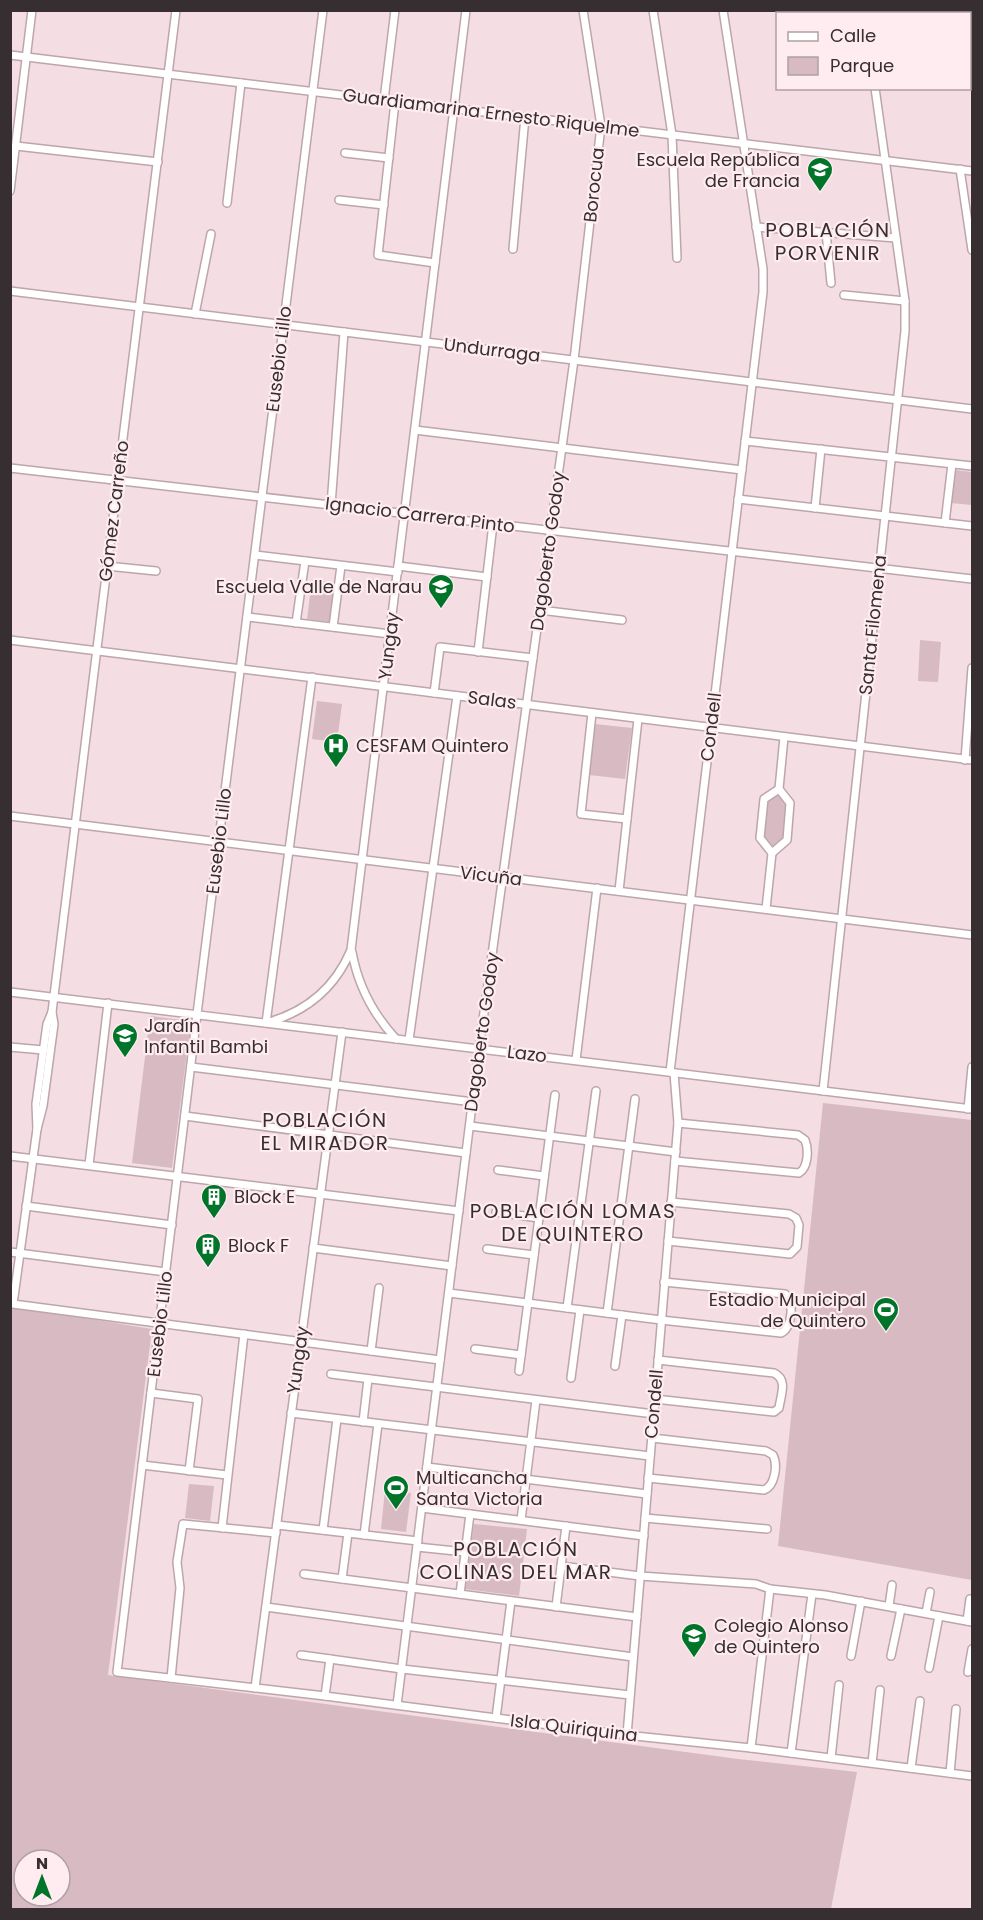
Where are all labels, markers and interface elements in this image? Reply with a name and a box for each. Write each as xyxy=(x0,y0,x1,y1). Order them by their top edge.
legend xyxy=(776,12,971,90)
text: Calle xyxy=(830,23,876,48)
text: Parque xyxy=(830,53,894,78)
street label: Guardiamarina Ernesto Riquelme xyxy=(341,82,641,143)
street label: Borocua xyxy=(577,146,610,224)
place label: Escuela República de Francia xyxy=(636,147,800,193)
school or university icon: Escuela República de Francia xyxy=(805,155,835,193)
district label: POBLACIÓN PORVENIR xyxy=(765,216,891,267)
street label: Eusebio Lillo xyxy=(260,304,297,413)
street label: Undurraga xyxy=(442,331,542,368)
street label: Gómez Carreño xyxy=(92,439,135,583)
street label: Dagoberto Godoy xyxy=(524,470,571,632)
street label: Ignacio Carrera Pinto xyxy=(324,490,516,539)
street label: Santa Filomena xyxy=(853,554,892,696)
school or university icon: Escuela Valle de Narau xyxy=(426,572,456,610)
place label: Escuela Valle de Narau xyxy=(216,574,422,599)
street label: Yungay xyxy=(372,611,405,681)
street label: Salas xyxy=(466,684,518,715)
street label: Condell xyxy=(694,691,727,763)
hospital icon: CESFAM Quintero xyxy=(321,731,351,769)
place label: CESFAM Quintero xyxy=(356,733,509,758)
street label: Eusebio Lillo xyxy=(200,786,237,895)
street label: Vicuña xyxy=(458,859,524,892)
street label: Dagoberto Godoy xyxy=(458,951,505,1113)
place label: Jardín Infantil Bambi xyxy=(144,1013,268,1059)
school or university icon: Jardín Infantil Bambi xyxy=(110,1021,140,1059)
street label: Lazo xyxy=(506,1039,548,1068)
district label: POBLACIÓN EL MIRADOR xyxy=(260,1106,390,1157)
building icon: Block E xyxy=(199,1182,229,1220)
place label: Block E xyxy=(234,1184,295,1209)
district label: POBLACIÓN LOMAS DE QUINTERO xyxy=(470,1197,676,1248)
building icon: Block F xyxy=(193,1231,223,1269)
place label: Block F xyxy=(228,1233,289,1258)
street label: Eusebio Lillo xyxy=(141,1269,178,1378)
place label: Estadio Municipal de Quintero xyxy=(709,1287,866,1333)
sports icon: Estadio Municipal de Quintero xyxy=(871,1295,901,1333)
street label: Yungay xyxy=(280,1325,315,1395)
street label: Condell xyxy=(638,1368,669,1439)
place label: Multicancha Santa Victoria xyxy=(416,1465,543,1511)
sports icon: Multicancha Santa Victoria xyxy=(381,1473,411,1511)
district label: POBLACIÓN COLINAS DEL MAR xyxy=(419,1535,613,1586)
place label: Colegio Alonso de Quintero xyxy=(714,1613,848,1659)
school or university icon: Colegio Alonso de Quintero xyxy=(679,1621,709,1659)
street label: Isla Quiriquina xyxy=(509,1707,639,1748)
north arrow xyxy=(12,1848,72,1908)
text: N xyxy=(36,1852,48,1875)

